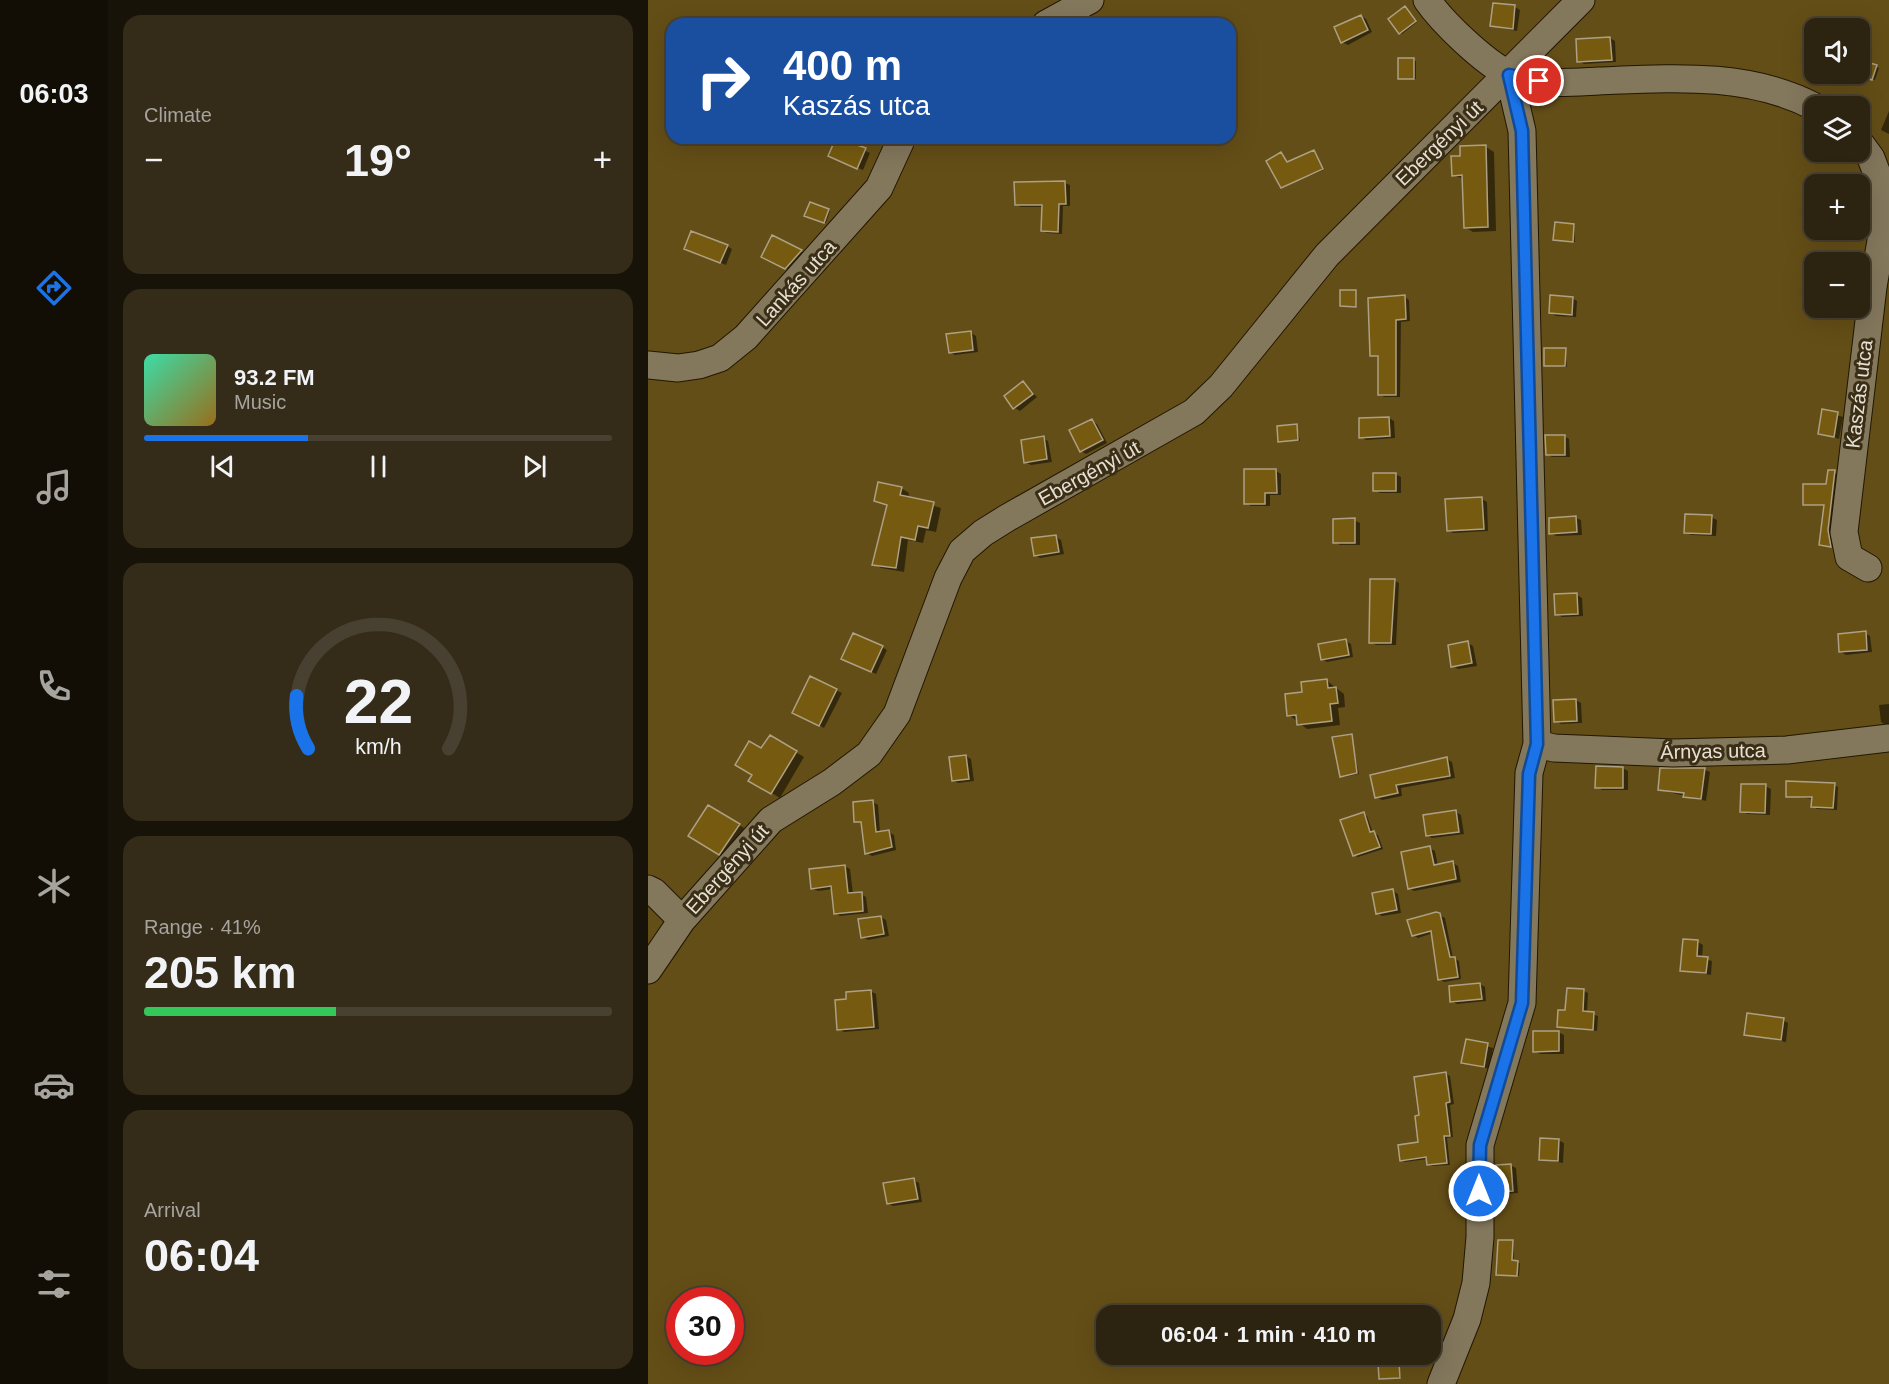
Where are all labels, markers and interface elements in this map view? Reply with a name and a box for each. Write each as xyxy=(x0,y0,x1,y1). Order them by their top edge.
map controls xyxy=(1804,18,1870,318)
button: sound xyxy=(1804,18,1870,84)
icon: right xyxy=(684,42,762,120)
text: 400 m xyxy=(783,42,902,89)
pin xyxy=(1513,55,1564,106)
icon: arrive xyxy=(1522,64,1555,97)
text: 06:03 xyxy=(19,79,89,109)
text: Kaszás utca xyxy=(783,91,930,121)
street label: Ebergényi út xyxy=(1391,96,1487,190)
button: layers xyxy=(1804,96,1870,162)
text: Climate xyxy=(144,104,212,126)
text: 19° xyxy=(344,135,412,186)
text: − xyxy=(144,141,163,178)
text: + xyxy=(593,141,612,178)
button: + xyxy=(1804,174,1870,240)
street label: Lankás utca xyxy=(752,235,841,330)
button: − xyxy=(1804,252,1870,318)
icon: directions xyxy=(33,267,75,309)
street label: Kaszás utca xyxy=(1841,338,1877,449)
text: 93.2 FM xyxy=(234,365,315,390)
text: Music xyxy=(234,391,286,413)
street label: Ebergényi út xyxy=(1035,436,1144,510)
icon: previous xyxy=(206,450,239,483)
icon: pause xyxy=(362,450,395,483)
icon: next xyxy=(518,450,551,483)
icon: music xyxy=(33,466,75,508)
icon: phone xyxy=(33,665,75,707)
text: 22 xyxy=(343,667,413,736)
text: km/h xyxy=(355,735,401,759)
street label: Árnyas utca xyxy=(1660,739,1767,763)
street label: Ebergényi út xyxy=(681,820,773,918)
icon: climate xyxy=(33,865,75,907)
text: Range · 41% xyxy=(144,916,261,938)
text: 205 km xyxy=(144,947,297,998)
icon: car xyxy=(33,1064,75,1106)
position arrow xyxy=(1447,1159,1511,1223)
text: Arrival xyxy=(144,1199,201,1221)
text: 06:04 xyxy=(144,1230,259,1281)
icon: filters xyxy=(33,1263,75,1305)
speed limit sign: 30 xyxy=(666,1287,744,1365)
text: 06:04 · 1 min · 410 m xyxy=(1161,1322,1376,1347)

